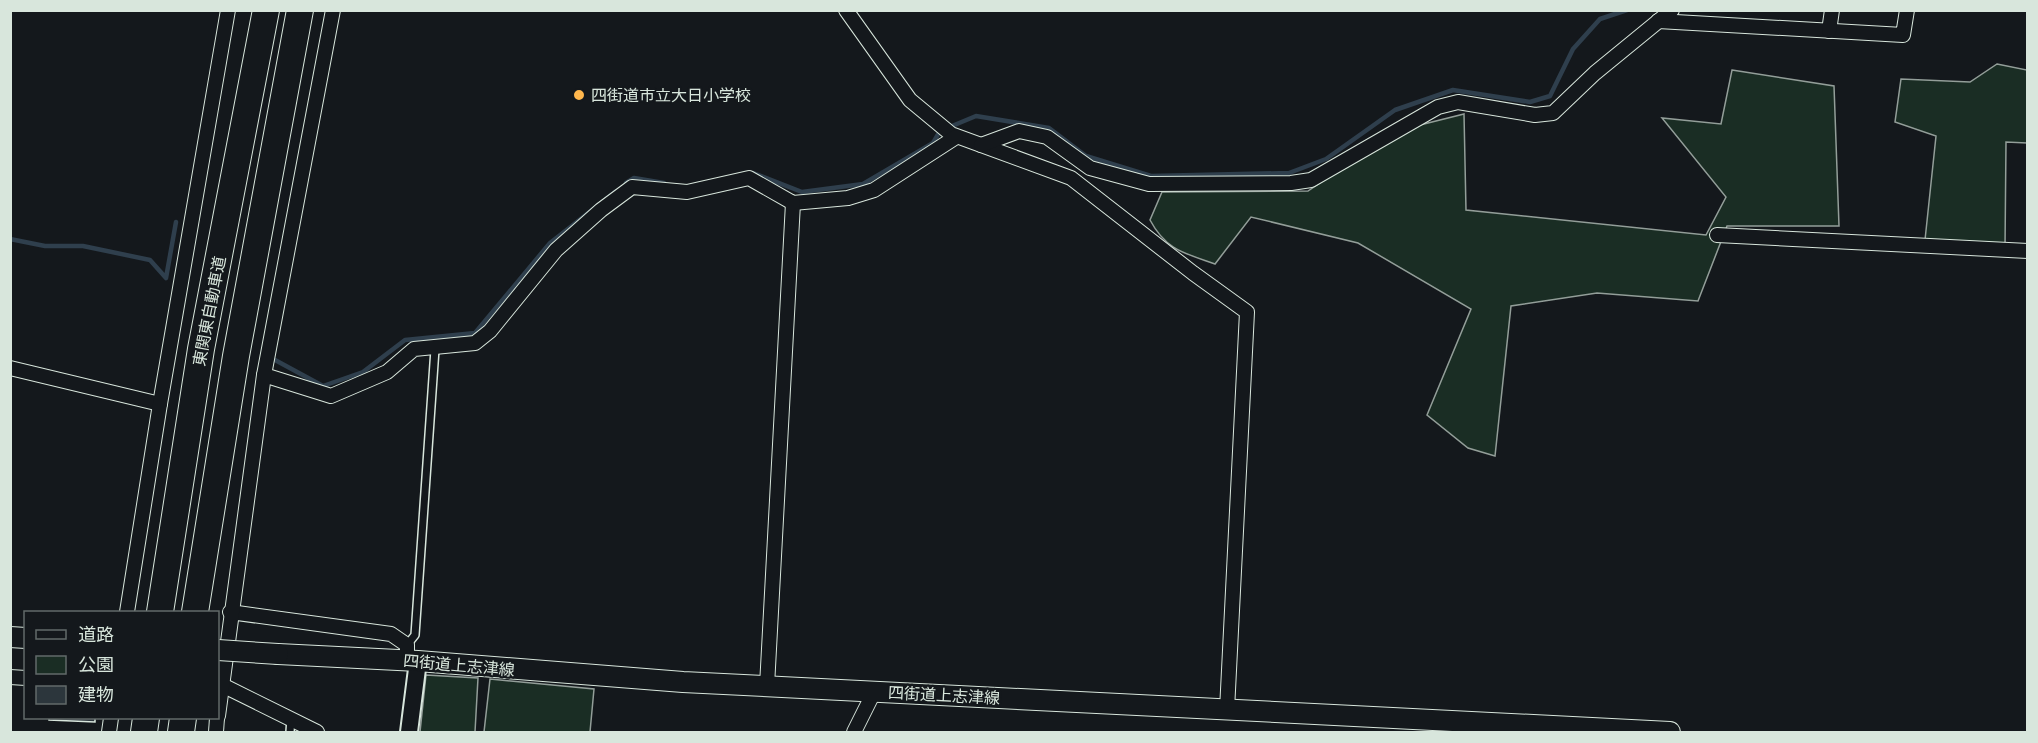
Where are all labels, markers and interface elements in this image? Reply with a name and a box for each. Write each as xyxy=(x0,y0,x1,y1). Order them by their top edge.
place label: 四街道市立大日小学校 xyxy=(591,86,751,104)
marker: 四街道市立大日小学校 xyxy=(572,88,586,102)
street label: 東関東自動車道 xyxy=(189,254,229,368)
legend xyxy=(24,611,219,719)
text: 道路 xyxy=(78,624,114,645)
street label: 四街道上志津線 xyxy=(402,651,516,679)
text: 公園 xyxy=(78,654,114,675)
street label: 四街道上志津線 xyxy=(888,683,1000,707)
text: 建物 xyxy=(78,684,114,705)

